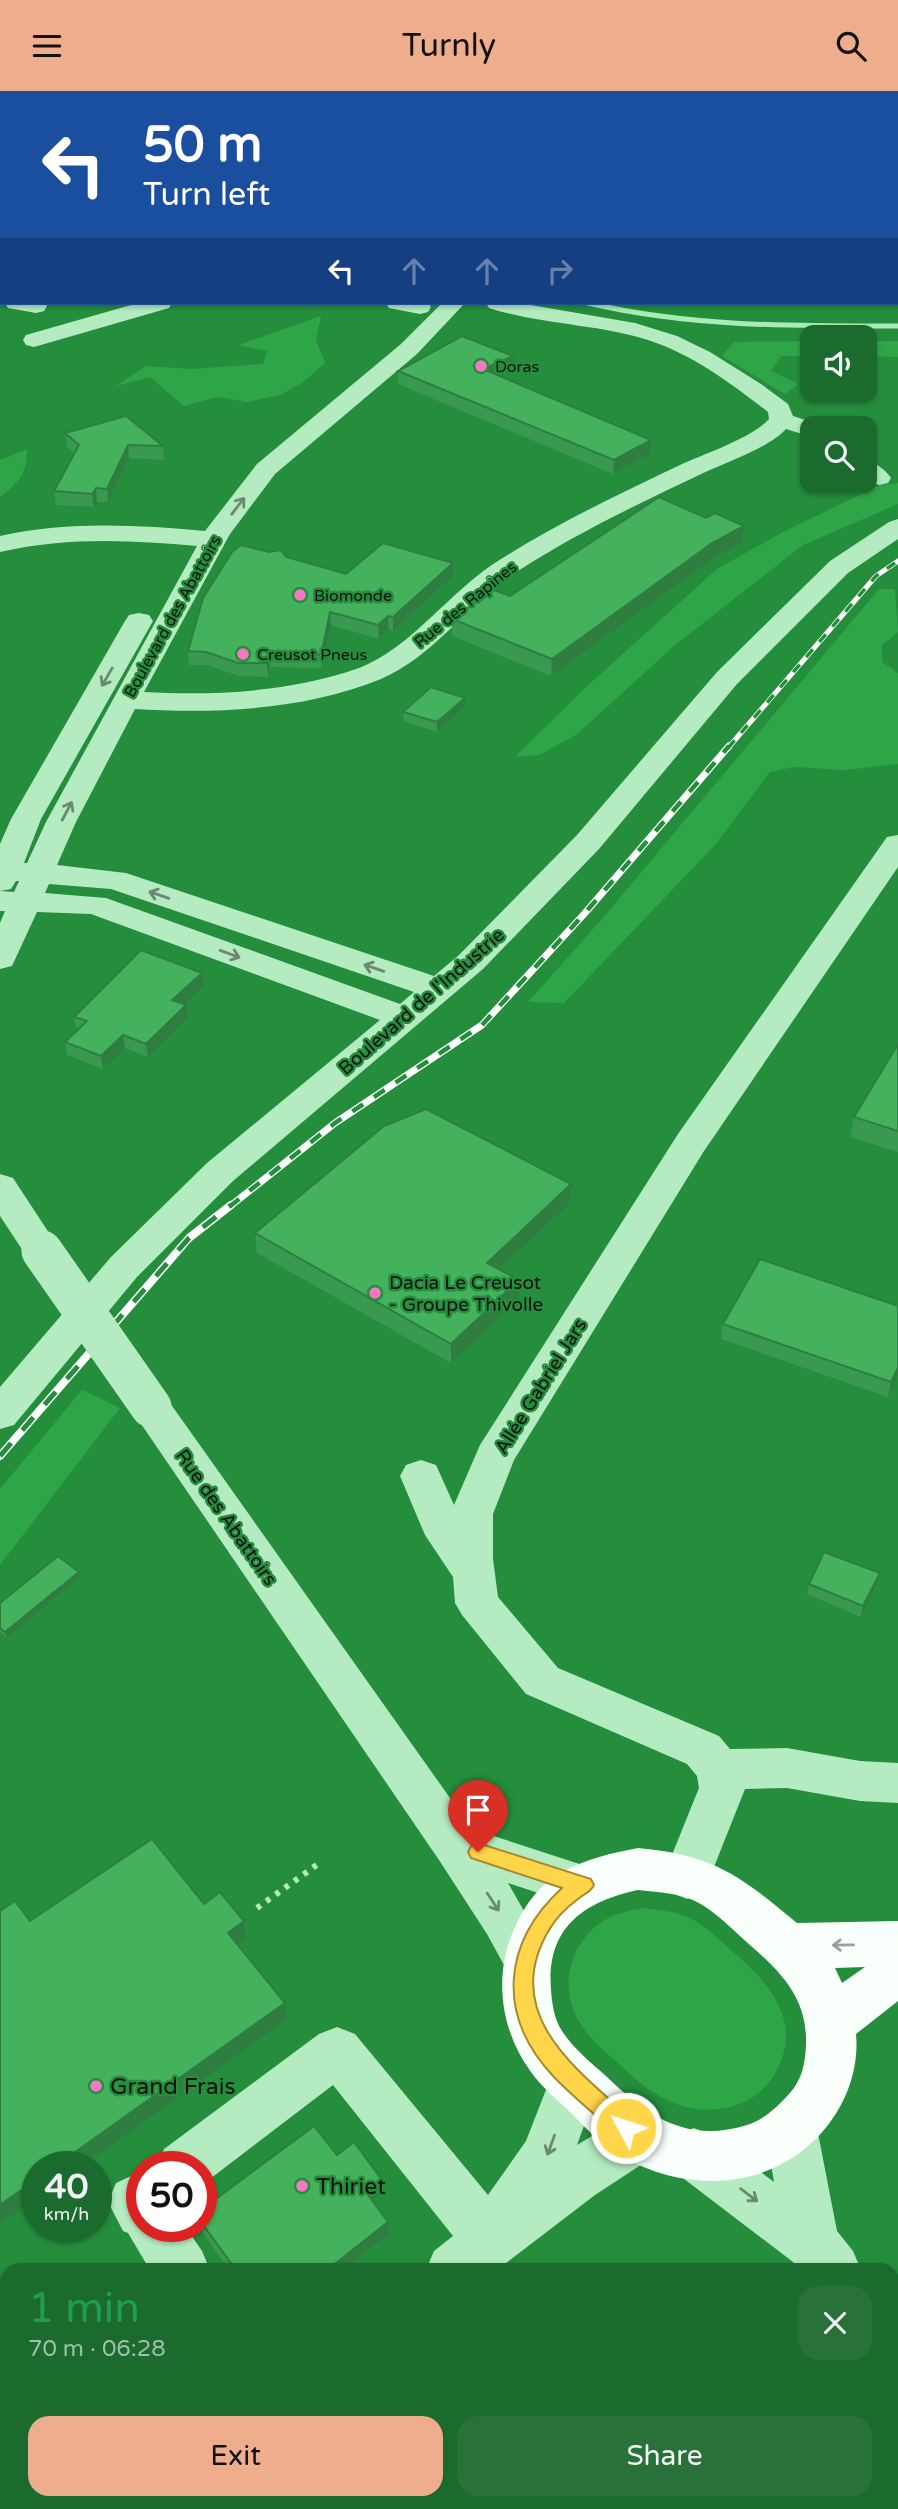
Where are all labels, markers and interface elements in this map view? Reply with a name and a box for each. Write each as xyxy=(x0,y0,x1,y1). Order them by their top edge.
icon: menu xyxy=(28,27,66,65)
text: Turnly xyxy=(402,27,496,65)
icon: search xyxy=(832,27,870,65)
text: 50 m xyxy=(143,116,262,175)
icon: left xyxy=(28,119,119,210)
text: Turn left xyxy=(143,176,270,214)
icon: left xyxy=(322,252,360,290)
icon: ahead xyxy=(395,252,433,290)
icon: ahead xyxy=(468,252,506,290)
icon: right xyxy=(541,252,579,290)
map controls xyxy=(800,325,877,493)
button: sound xyxy=(800,325,877,402)
place label: Doras xyxy=(495,357,539,377)
marker: Doras xyxy=(473,358,489,374)
button: search xyxy=(800,416,877,493)
one-way arrow xyxy=(231,497,246,515)
street label: Boulevard des Abattoirs xyxy=(120,532,226,701)
street label: Rue des Rapines xyxy=(410,557,521,652)
place label: Biomonde xyxy=(314,586,392,606)
marker: Biomonde xyxy=(292,587,308,603)
place label: Creusot Pneus xyxy=(257,645,367,665)
marker: Creusot Pneus xyxy=(235,646,251,662)
one-way arrow xyxy=(100,666,114,686)
one-way arrow xyxy=(60,801,74,821)
one-way arrow xyxy=(148,887,170,900)
street label: Boulevard de l'Industrie xyxy=(334,924,509,1080)
one-way arrow xyxy=(218,949,240,961)
one-way arrow xyxy=(364,960,386,973)
place label: Dacia Le Creusot - Groupe Thivolle xyxy=(389,1272,543,1316)
marker: Dacia Le Creusot - Groupe Thivolle xyxy=(367,1285,383,1301)
street label: Allée Gabriel Jars xyxy=(490,1315,591,1458)
street label: Rue des Abattoirs xyxy=(171,1445,281,1590)
pin xyxy=(448,1780,508,1852)
icon: arrive xyxy=(459,1791,497,1829)
one-way arrow xyxy=(486,1891,500,1911)
one-way arrow xyxy=(831,1938,854,1951)
place label: Grand Frais xyxy=(110,2073,236,2101)
marker: Grand Frais xyxy=(88,2078,104,2094)
position arrow xyxy=(589,2091,663,2165)
one-way arrow xyxy=(543,2134,556,2156)
speed limit sign: 50 xyxy=(126,2151,217,2242)
text: 40 xyxy=(45,2166,88,2208)
place label: Thiriet xyxy=(316,2173,386,2201)
marker: Thiriet xyxy=(294,2178,310,2194)
one-way arrow xyxy=(739,2188,757,2203)
text: km/h xyxy=(44,2203,89,2225)
text: 1 min xyxy=(28,2283,140,2334)
button: close xyxy=(798,2286,872,2360)
text: 70 m · 06:28 xyxy=(28,2335,166,2363)
button: Exit xyxy=(28,2416,443,2496)
button: Share xyxy=(457,2416,872,2496)

